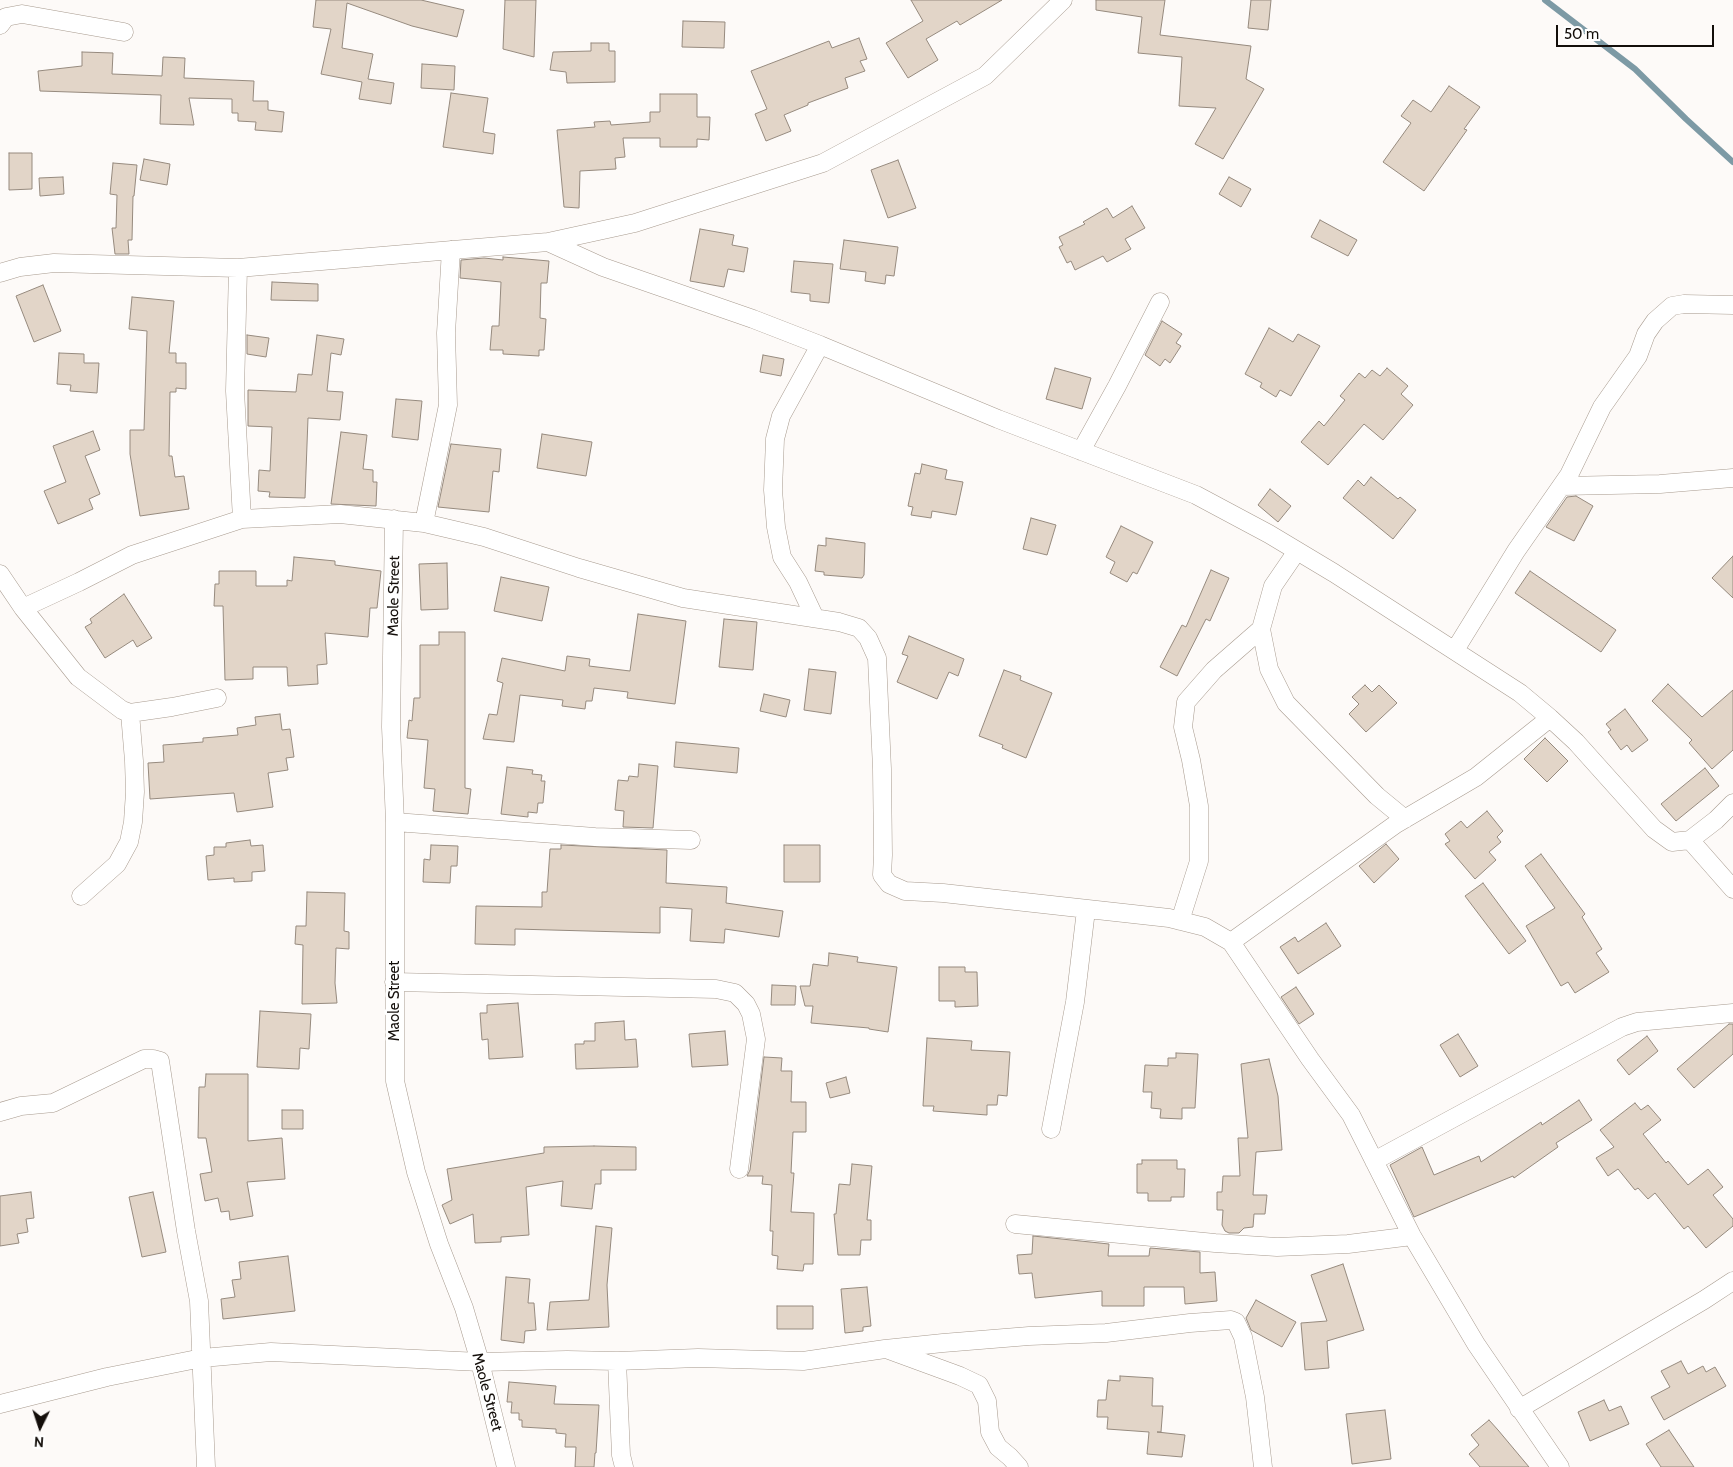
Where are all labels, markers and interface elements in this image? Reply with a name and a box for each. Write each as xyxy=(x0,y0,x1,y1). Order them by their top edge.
scale bar xyxy=(1558,15,1716,47)
text: 50 m xyxy=(1564,25,1599,43)
street label: Maole Street xyxy=(384,556,404,636)
street label: Maole Street xyxy=(386,961,404,1041)
street label: Maole Street xyxy=(468,1351,506,1433)
north arrow xyxy=(15,1402,65,1452)
text: N xyxy=(33,1433,45,1451)

